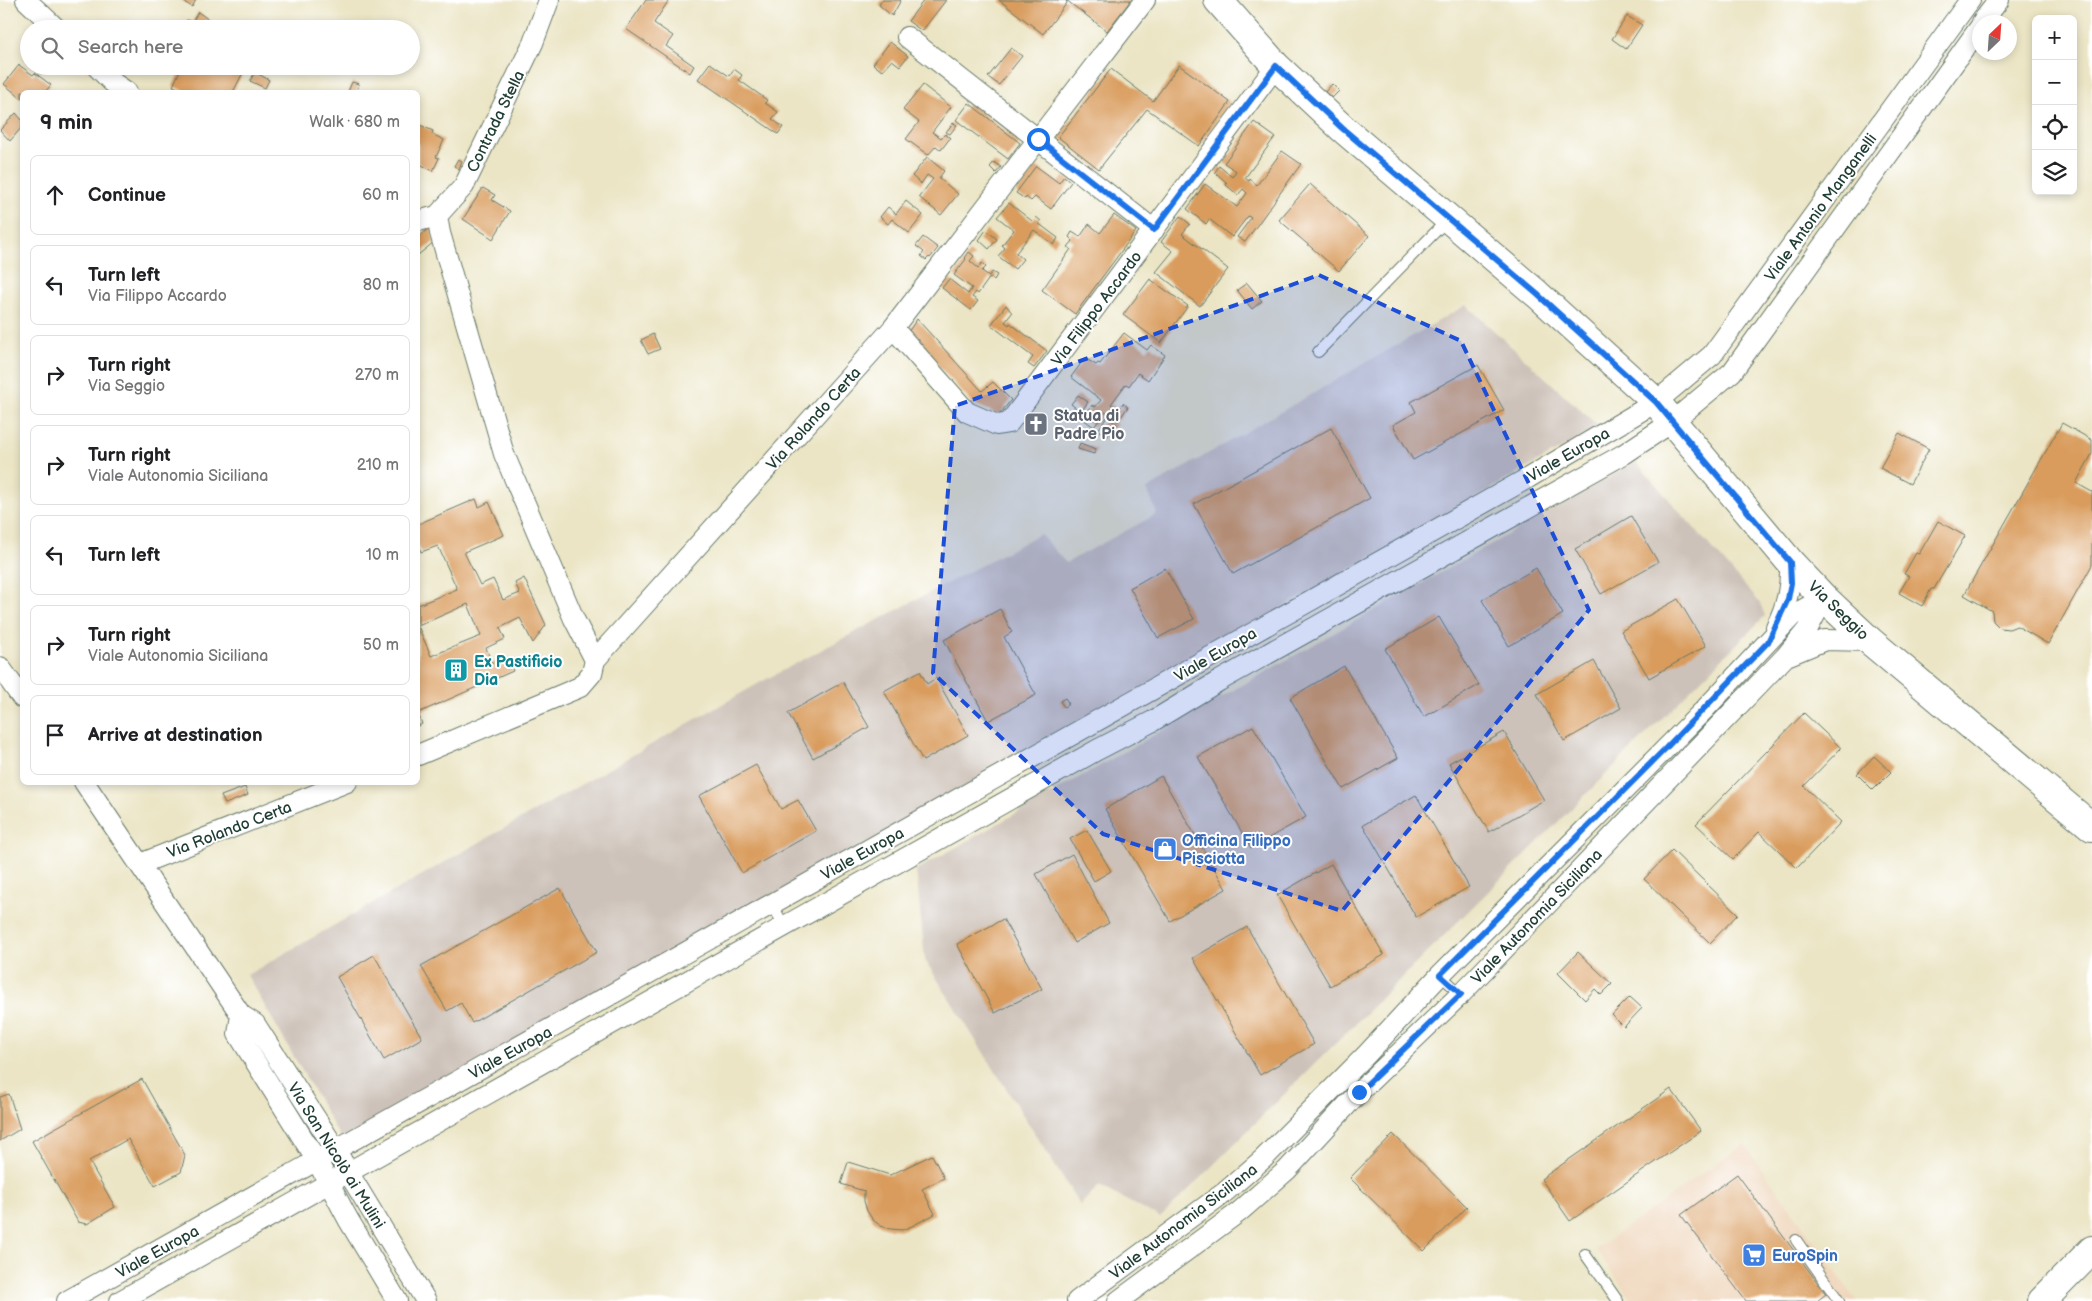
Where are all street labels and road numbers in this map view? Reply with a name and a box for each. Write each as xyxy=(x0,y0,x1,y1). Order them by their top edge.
street label: Contrada Stella xyxy=(464,68,529,176)
street label: Viale Antonio Manganelli xyxy=(1761,130,1881,285)
street label: Via Filippo Accardo xyxy=(1048,248,1147,370)
street label: Via Rolando Certa xyxy=(763,364,865,474)
street label: Viale Europa xyxy=(1524,424,1613,486)
street label: Via Seggio xyxy=(1804,577,1872,645)
street label: Viale Europa xyxy=(1171,624,1260,686)
street label: Via Rolando Certa xyxy=(165,798,295,863)
street label: Viale Europa xyxy=(818,824,907,885)
street label: Viale Autonomia Siciliana xyxy=(1468,846,1607,988)
street label: Viale Europa xyxy=(466,1023,555,1084)
street label: Via San Nicolò ai Mulini xyxy=(283,1079,389,1232)
street label: Viale Autonomia Siciliana xyxy=(1106,1160,1262,1284)
street label: Viale Europa xyxy=(113,1222,202,1283)

